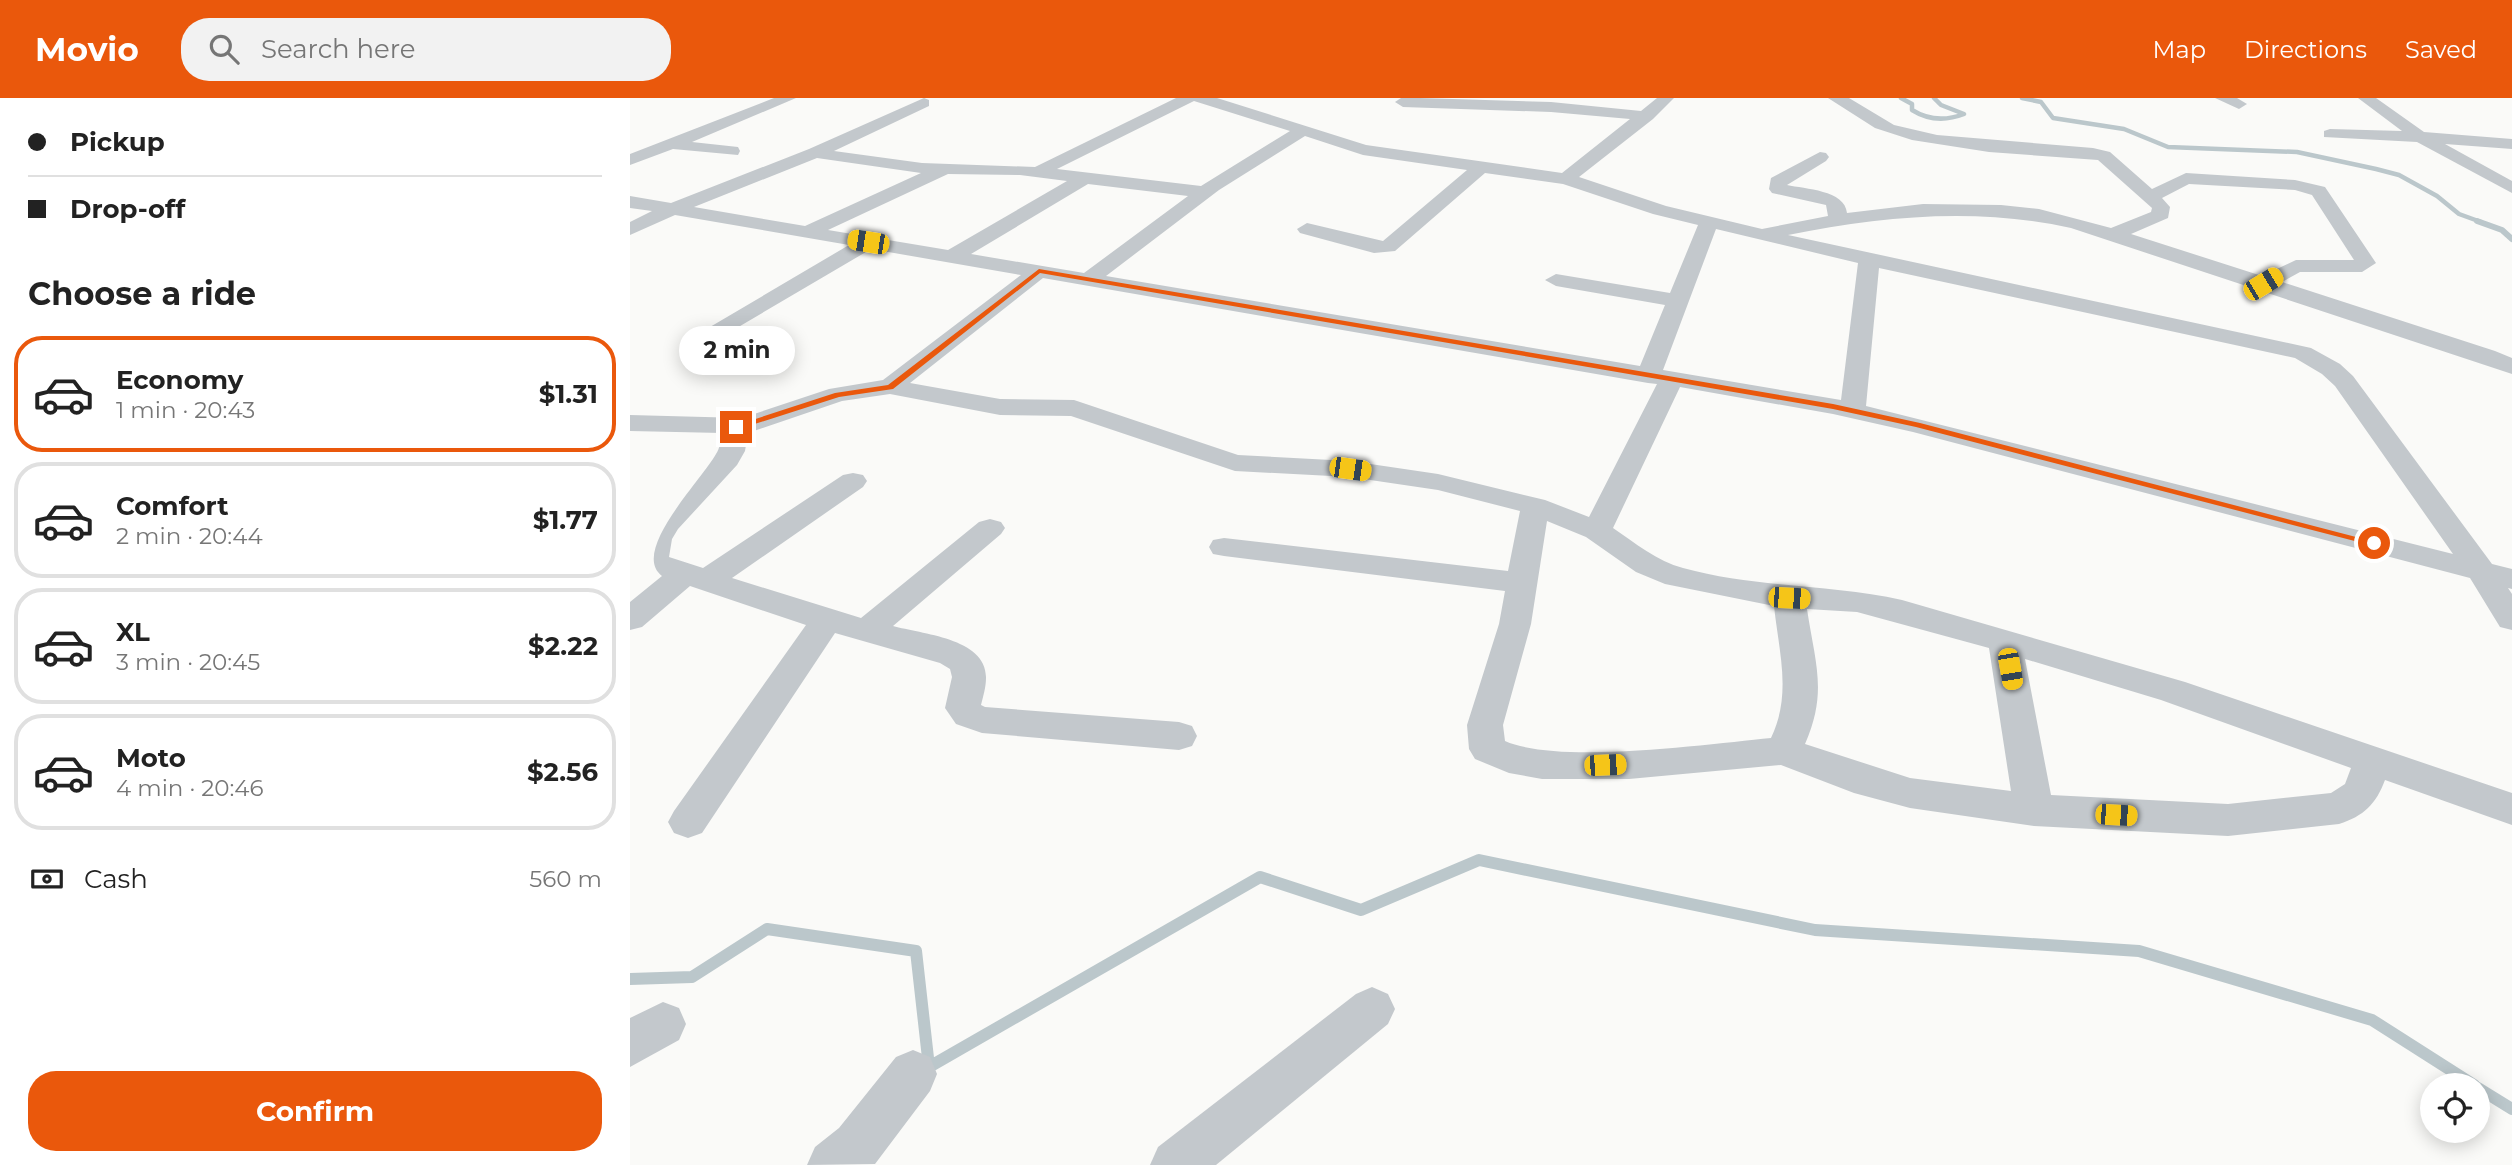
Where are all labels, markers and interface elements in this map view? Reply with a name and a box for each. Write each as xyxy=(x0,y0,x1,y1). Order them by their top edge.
search box xyxy=(181,18,671,81)
text: Movio xyxy=(35,29,139,69)
icon: search xyxy=(205,30,243,68)
text: Search here xyxy=(261,33,416,65)
text: Map xyxy=(2153,35,2206,64)
text: Directions xyxy=(2244,35,2367,64)
text: Saved xyxy=(2405,35,2477,64)
text: Pickup xyxy=(70,126,165,158)
text: Drop-off xyxy=(70,193,185,225)
car xyxy=(846,228,891,256)
car xyxy=(2240,264,2287,304)
text: Choose a ride xyxy=(28,274,256,313)
callout: 2 min xyxy=(678,326,794,374)
text: 2 min xyxy=(703,336,771,364)
icon: car xyxy=(32,363,95,426)
text: Economy xyxy=(116,364,243,396)
text: $1.31 xyxy=(539,378,598,410)
text: 1 min · 20:43 xyxy=(116,396,255,424)
route end xyxy=(720,411,752,443)
car xyxy=(1328,456,1373,482)
icon: car xyxy=(32,489,95,552)
text: Comfort xyxy=(116,490,228,522)
text: $1.77 xyxy=(533,504,598,536)
text: 2 min · 20:44 xyxy=(116,522,263,550)
route start xyxy=(2358,527,2390,559)
car xyxy=(1768,586,1811,610)
icon: car xyxy=(32,615,95,678)
text: XL xyxy=(116,616,150,648)
text: $2.22 xyxy=(528,630,598,662)
car xyxy=(1997,646,2024,692)
text: 3 min · 20:45 xyxy=(116,648,260,676)
icon: car xyxy=(32,741,95,804)
text: Moto xyxy=(116,742,186,774)
car xyxy=(1584,754,1627,776)
text: $2.56 xyxy=(527,756,598,788)
text: 4 min · 20:46 xyxy=(116,774,264,802)
car xyxy=(2095,803,2138,827)
icon: cash xyxy=(28,860,66,898)
text: Cash xyxy=(84,863,148,895)
text: 560 m xyxy=(529,865,602,893)
button: Confirm xyxy=(28,1071,602,1151)
map controls xyxy=(2420,1073,2490,1143)
button: locate xyxy=(2420,1073,2490,1143)

